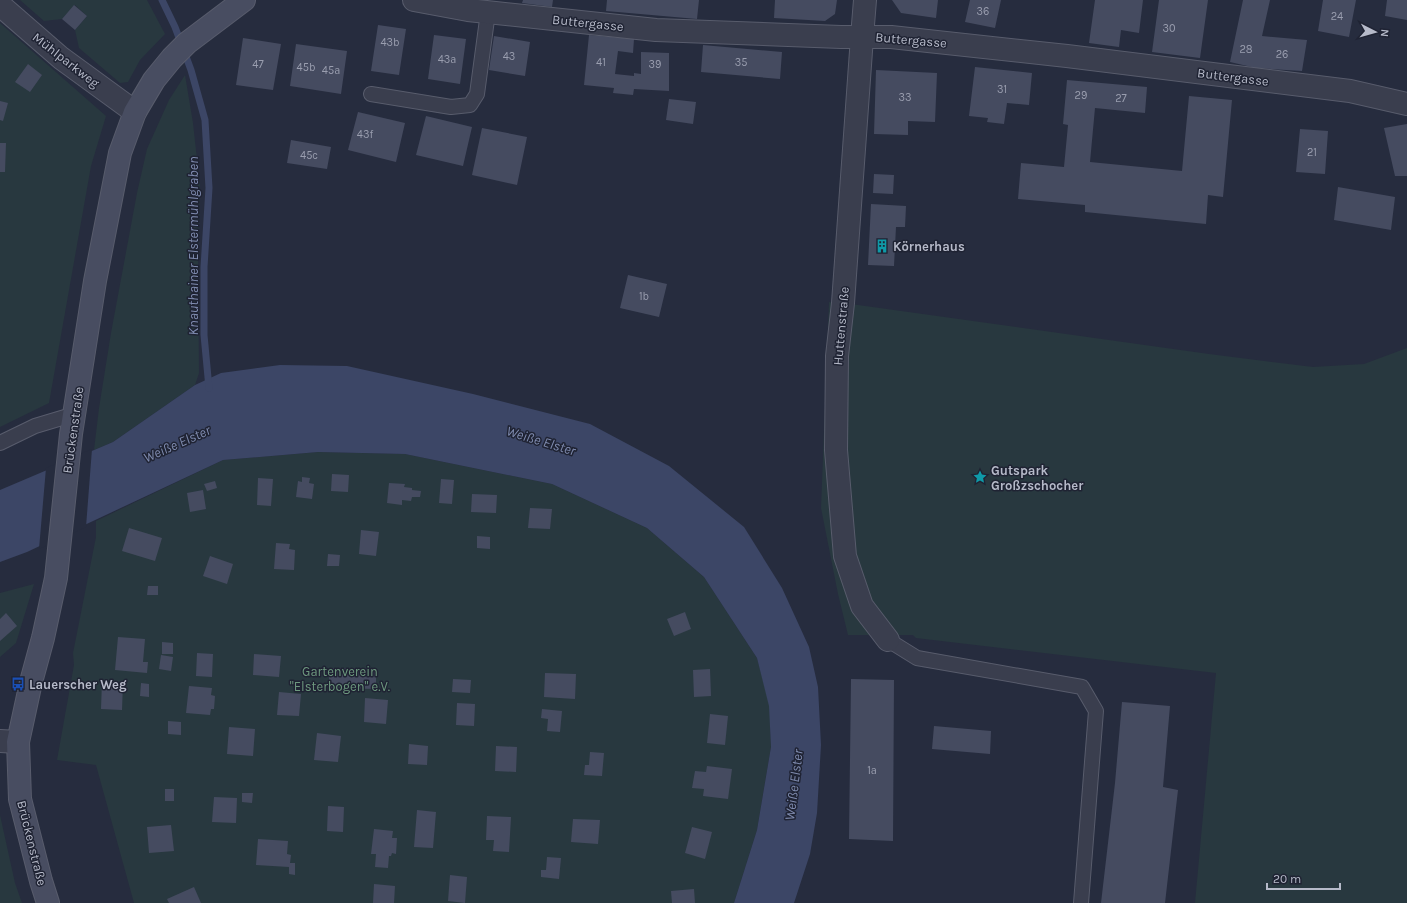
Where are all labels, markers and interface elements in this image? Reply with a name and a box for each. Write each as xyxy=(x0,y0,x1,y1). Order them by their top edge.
house number: 36 xyxy=(977,5,989,18)
house number: 24 xyxy=(1331,10,1343,23)
street label: Buttergasse xyxy=(552,12,625,34)
north arrow xyxy=(1355,12,1395,52)
house number: 30 xyxy=(1162,22,1176,35)
text: N xyxy=(1378,28,1391,38)
street label: Mühlparkweg xyxy=(30,29,103,91)
street label: Buttergasse xyxy=(875,29,948,51)
house number: 43b xyxy=(380,36,400,49)
house number: 28 xyxy=(1239,43,1253,56)
house number: 26 xyxy=(1276,48,1288,61)
house number: 43 xyxy=(503,50,515,63)
house number: 43a xyxy=(438,53,456,66)
house number: 41 xyxy=(596,56,606,69)
house number: 35 xyxy=(735,56,747,69)
house number: 47 xyxy=(252,58,264,71)
house number: 39 xyxy=(649,58,661,71)
house number: 45b xyxy=(297,61,315,74)
house number: 45a xyxy=(322,64,340,77)
street label: Buttergasse xyxy=(1196,65,1270,89)
house number: 31 xyxy=(997,83,1007,96)
house number: 29 xyxy=(1075,89,1087,102)
house number: 33 xyxy=(899,91,912,104)
house number: 27 xyxy=(1115,92,1127,105)
house number: 43f xyxy=(357,128,373,141)
house number: 21 xyxy=(1307,146,1317,159)
house number: 45c xyxy=(300,149,318,162)
water label: Knauthainer Elstermühlgraben xyxy=(185,156,202,336)
building icon: Körnerhaus xyxy=(874,238,890,254)
place label: Körnerhaus xyxy=(893,239,965,254)
street label: Huttenstraße xyxy=(830,286,852,366)
house number: 1b xyxy=(639,290,649,303)
street label: Brückenstraße xyxy=(59,385,87,474)
water label: Weiße Elster xyxy=(141,421,214,466)
water label: Weiße Elster xyxy=(504,422,579,460)
place label: Gutspark Großzschocher xyxy=(991,463,1084,493)
place icon: Gutspark Großzschocher xyxy=(972,469,988,485)
park label: Gartenverein "Elsterbogen" e.V. xyxy=(290,664,390,694)
bus stop icon: Lauerscher Weg xyxy=(10,676,26,692)
place label: Lauerscher Weg xyxy=(29,677,127,692)
water label: Weiße Elster xyxy=(781,747,807,822)
house number: 1a xyxy=(867,764,877,777)
street label: Brückenstraße xyxy=(14,799,50,888)
scale bar xyxy=(1267,865,1340,891)
text: 20 m xyxy=(1273,872,1301,886)

